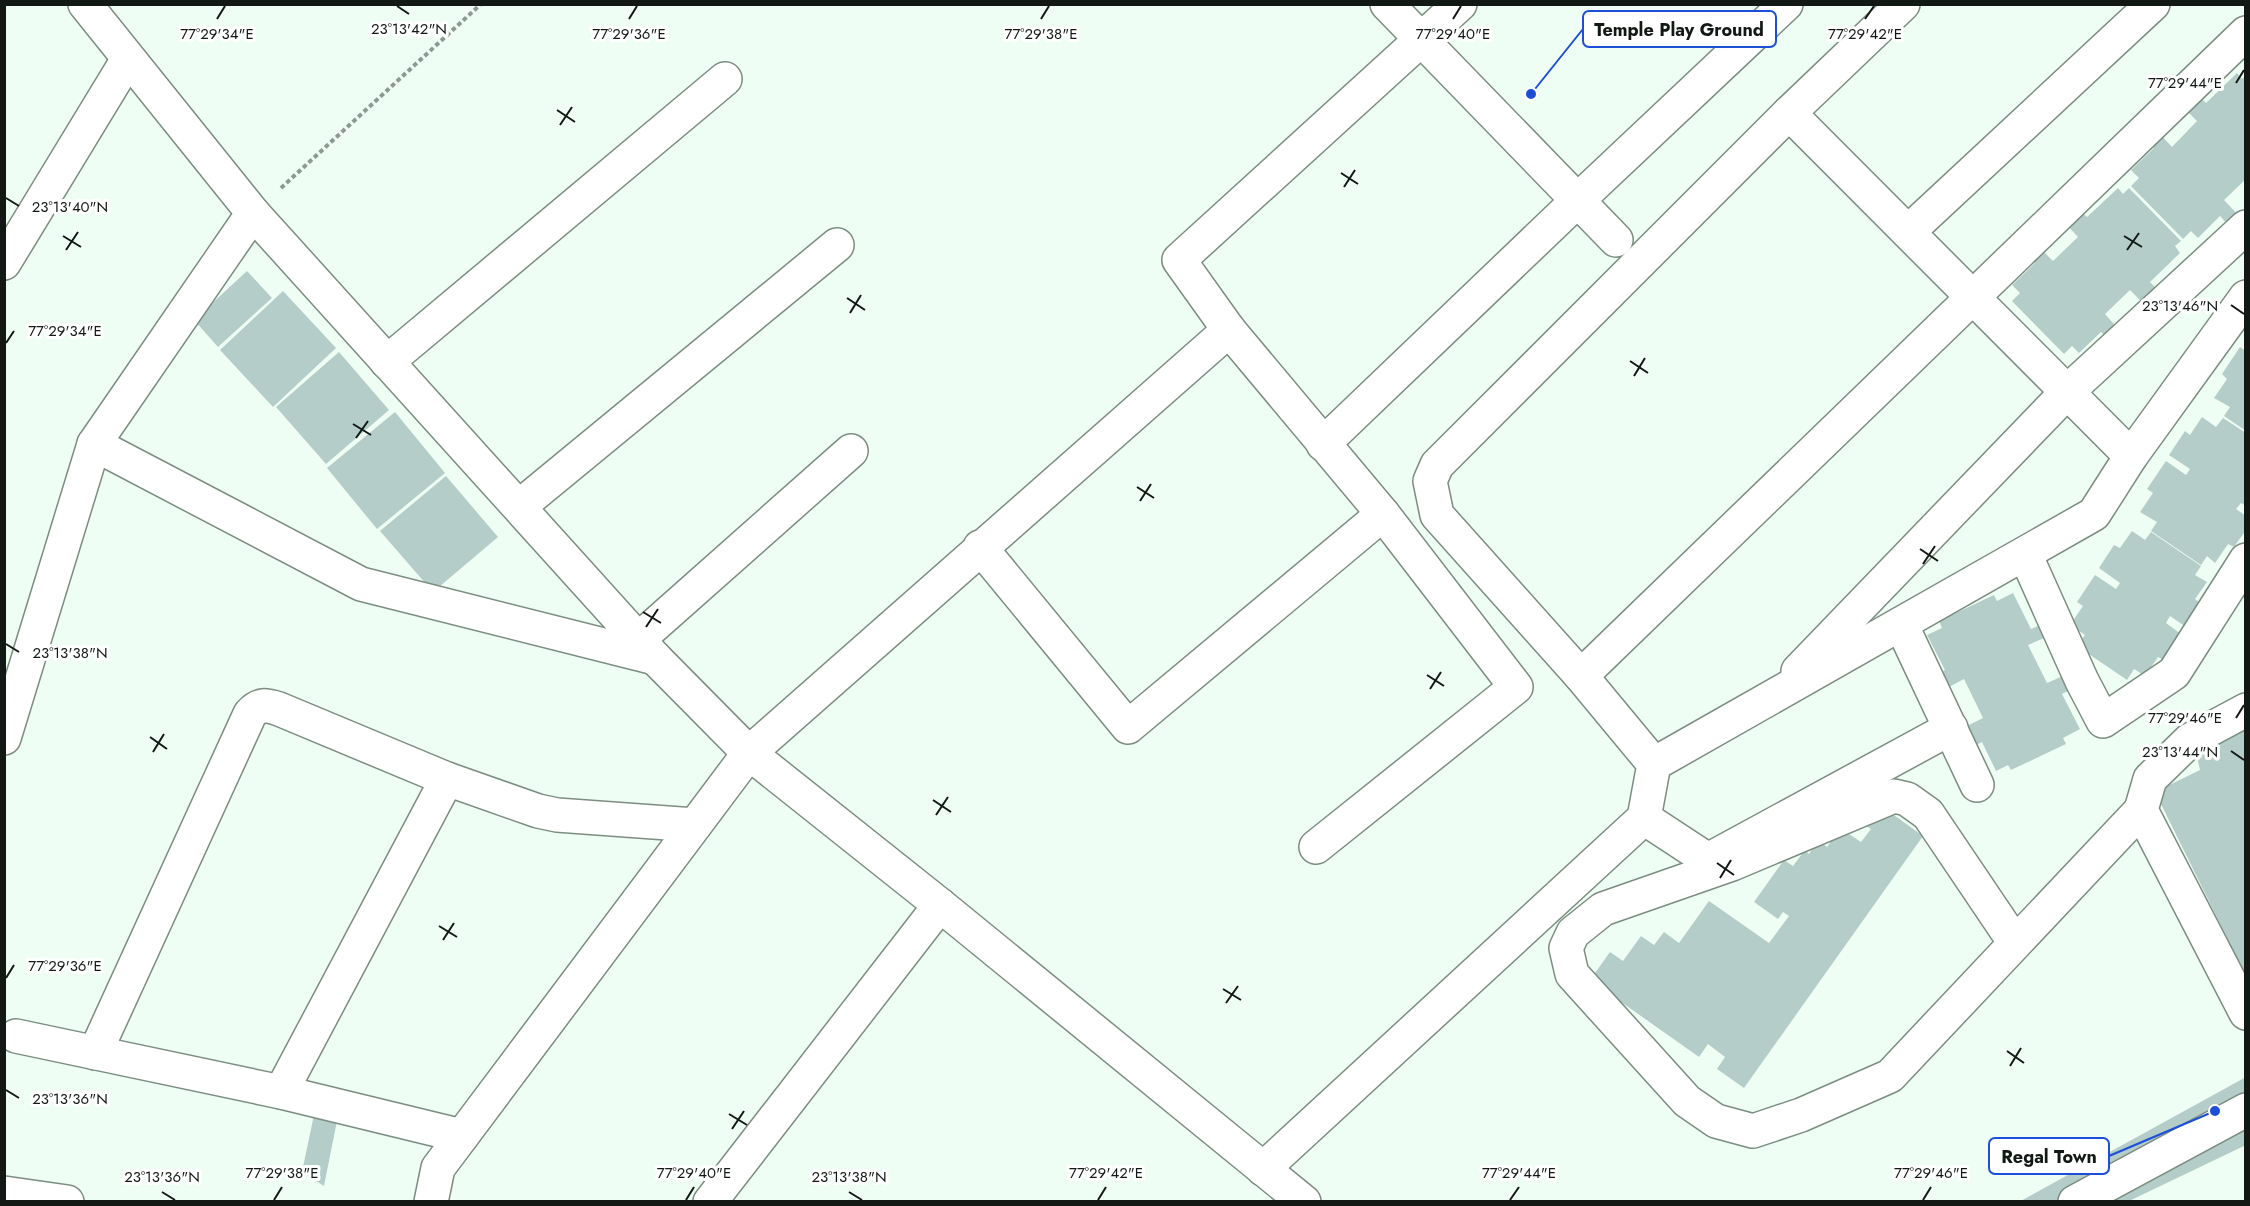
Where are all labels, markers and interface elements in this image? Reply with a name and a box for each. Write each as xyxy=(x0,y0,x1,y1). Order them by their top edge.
callout: Temple Play Ground xyxy=(1583,11,1776,47)
text: Temple Play Ground xyxy=(1594,17,1764,43)
text: 23°13'42"N xyxy=(371,18,447,40)
text: 77°29'34"E xyxy=(180,23,254,45)
text: 77°29'36"E xyxy=(592,23,666,45)
text: 77°29'38"E xyxy=(1005,23,1077,45)
text: 77°29'40"E xyxy=(1416,23,1490,45)
text: 77°29'42"E xyxy=(1828,23,1902,45)
text: 77°29'44"E xyxy=(2148,72,2222,94)
text: 23°13'40"N xyxy=(32,196,108,218)
text: 23°13'46"N xyxy=(2142,295,2218,317)
text: 77°29'34"E xyxy=(28,320,102,342)
text: 23°13'38"N xyxy=(32,642,108,664)
text: 77°29'46"E xyxy=(2148,707,2222,729)
text: 23°13'44"N xyxy=(2142,741,2218,763)
text: 77°29'36"E xyxy=(28,955,102,977)
text: 23°13'36"N xyxy=(32,1088,108,1110)
callout: Regal Town xyxy=(1989,1138,2109,1174)
text: Regal Town xyxy=(2001,1144,2097,1170)
text: 77°29'38"E xyxy=(246,1162,318,1184)
text: 77°29'40"E xyxy=(657,1162,731,1184)
text: 77°29'42"E xyxy=(1069,1162,1143,1184)
text: 77°29'44"E xyxy=(1482,1162,1556,1184)
text: 77°29'46"E xyxy=(1894,1162,1968,1184)
text: 23°13'36"N xyxy=(124,1166,200,1188)
text: 23°13'38"N xyxy=(811,1166,887,1188)

